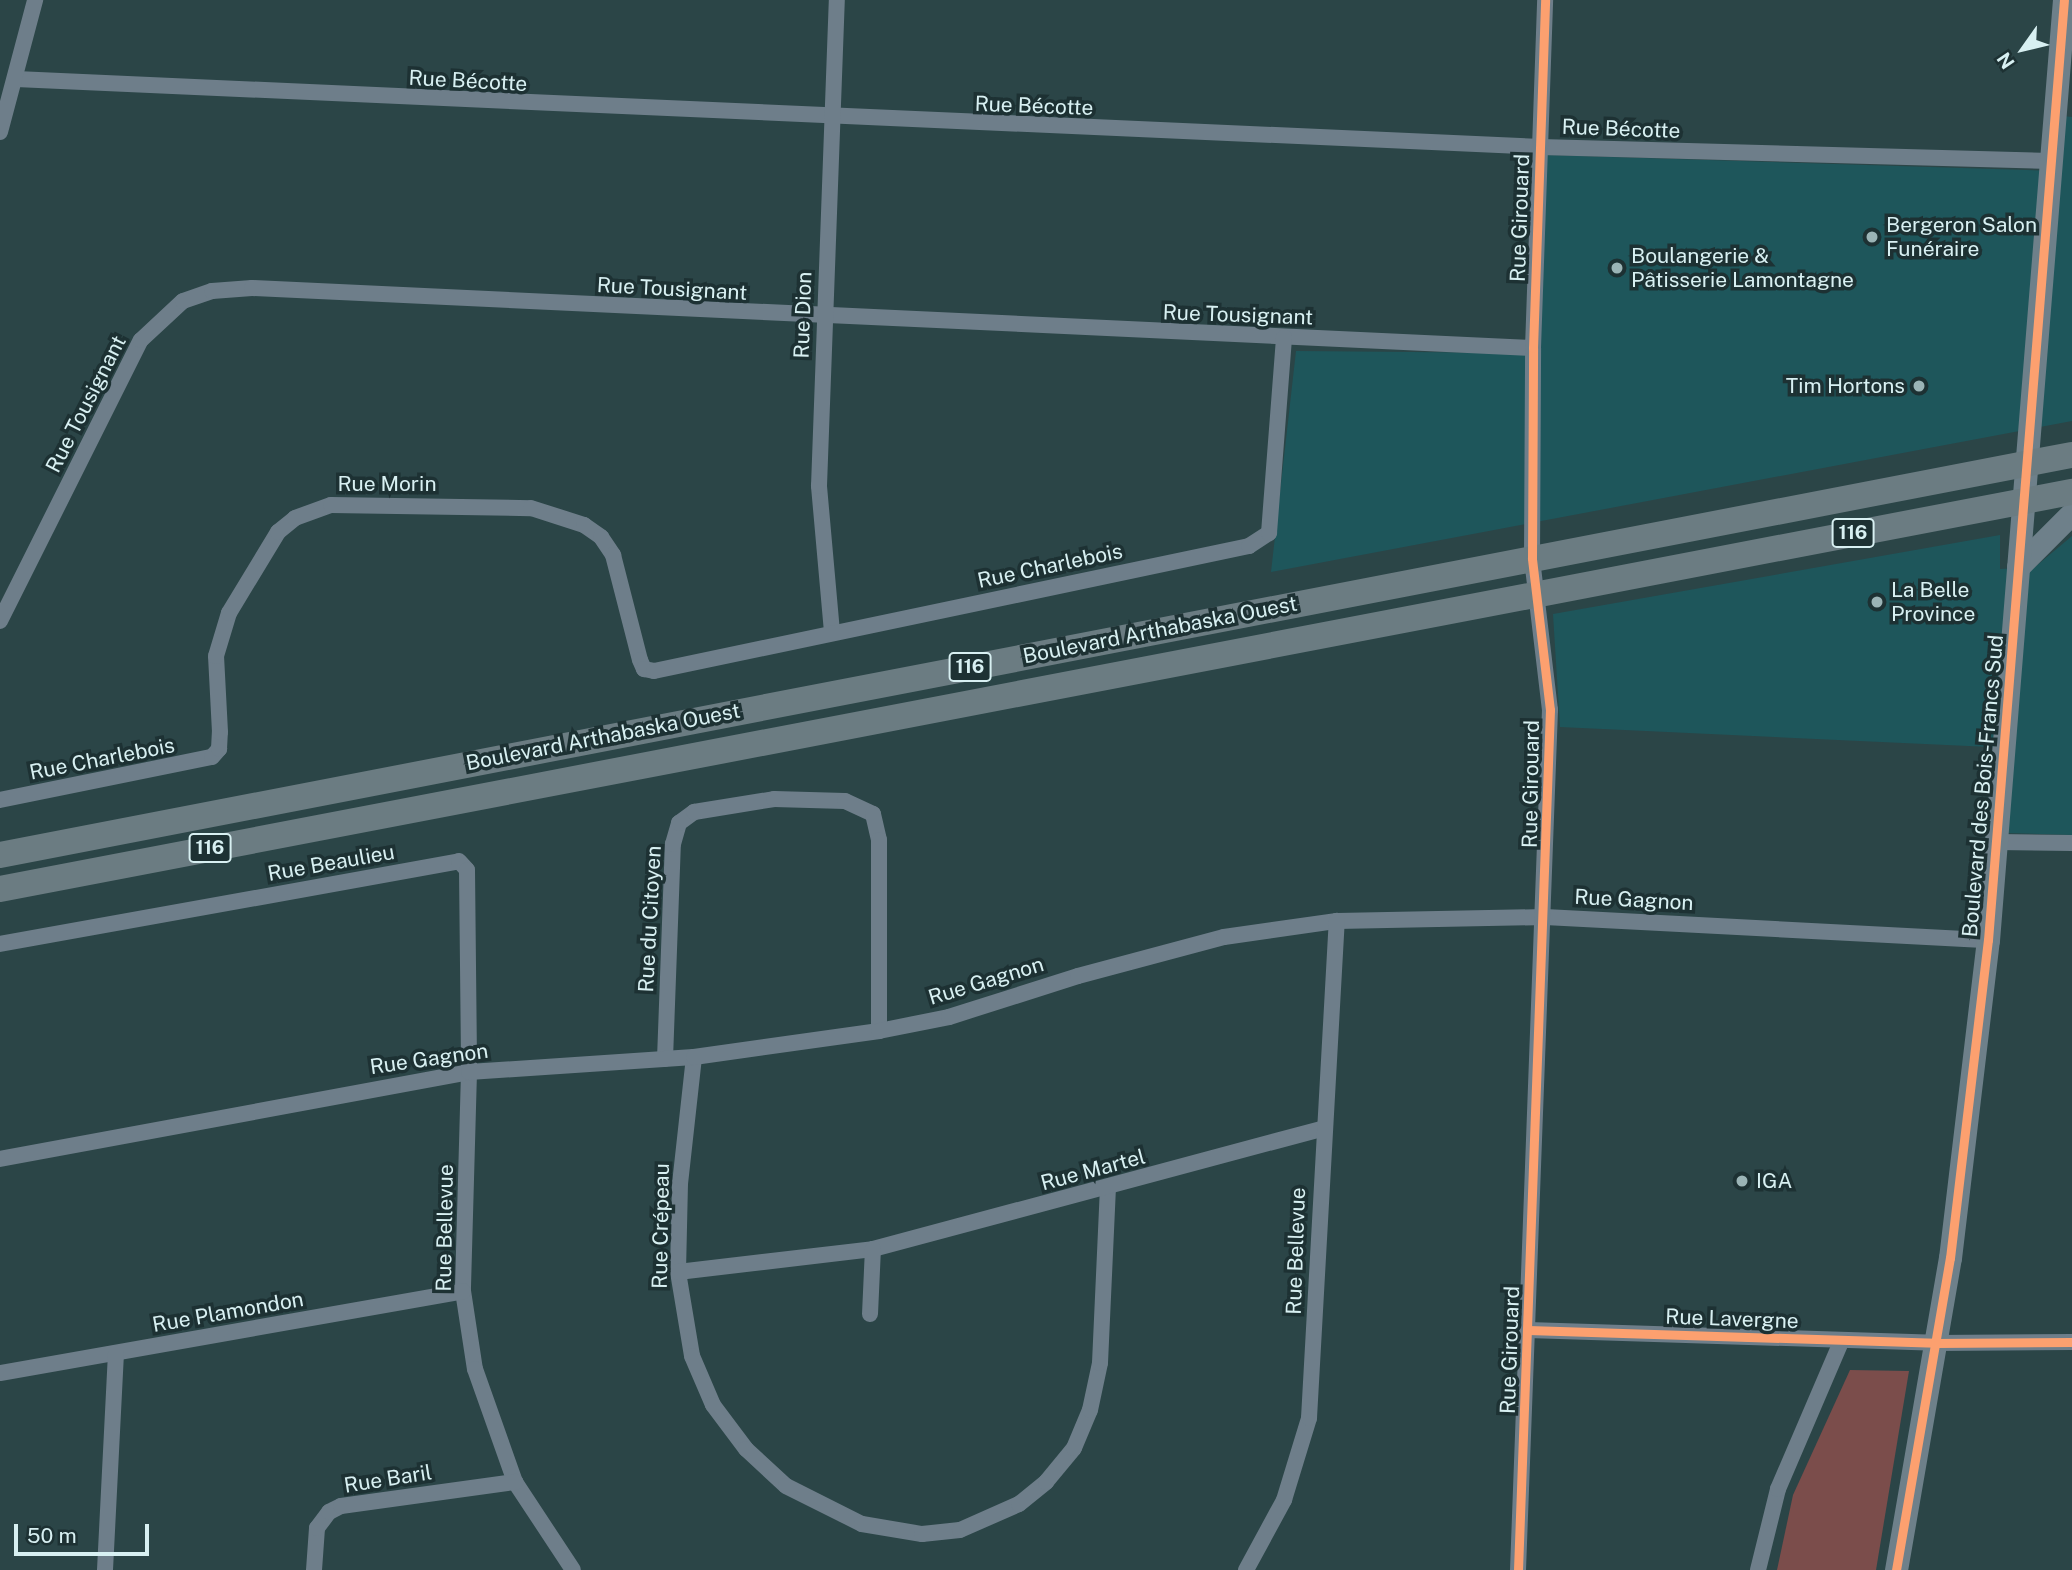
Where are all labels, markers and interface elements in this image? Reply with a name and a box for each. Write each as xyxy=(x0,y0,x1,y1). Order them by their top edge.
north arrow xyxy=(1988,14,2058,84)
text: N xyxy=(1992,48,2019,73)
street label: Rue Bécotte xyxy=(408,65,528,97)
street label: Rue Bécotte xyxy=(974,91,1094,121)
street label: Rue Bécotte xyxy=(1561,114,1681,144)
street label: Rue Girouard xyxy=(1505,153,1535,283)
place label: Bergeron Salon Funéraire xyxy=(1886,212,2037,262)
marker: Bergeron Salon Funéraire xyxy=(1864,229,1880,245)
place label: Boulangerie & Pâtisserie Lamontagne xyxy=(1631,243,1854,293)
marker: Boulangerie & Pâtisserie Lamontagne xyxy=(1609,260,1625,276)
street label: Rue Dion xyxy=(789,271,817,359)
street label: Rue Tousignant xyxy=(596,272,748,306)
street label: Rue Tousignant xyxy=(1162,300,1314,330)
street label: Rue Tousignant xyxy=(41,331,131,477)
place label: Tim Hortons xyxy=(1786,373,1905,399)
marker: Tim Hortons xyxy=(1911,378,1927,394)
street label: Rue Morin xyxy=(337,471,437,497)
road number: 116 xyxy=(1830,518,1876,548)
street label: Rue Charlebois xyxy=(975,538,1125,594)
place label: La Belle Province xyxy=(1891,577,1975,627)
street label: Boulevard Arthabaska Ouest xyxy=(1021,591,1299,669)
marker: La Belle Province xyxy=(1869,594,1885,610)
street label: Boulevard des Bois-Francs Sud xyxy=(1957,633,2009,939)
road number: 116 xyxy=(947,652,993,682)
street label: Boulevard Arthabaska Ouest xyxy=(464,698,742,776)
street label: Rue Girouard xyxy=(1517,720,1545,848)
street label: Rue Charlebois xyxy=(27,733,177,785)
road number: 116 xyxy=(187,832,233,863)
street label: Rue Beaulieu xyxy=(265,839,397,887)
street label: Rue du Citoyen xyxy=(634,845,666,993)
street label: Rue Gagnon xyxy=(1574,884,1694,916)
street label: Rue Gagnon xyxy=(925,951,1047,1011)
street label: Rue Gagnon xyxy=(368,1038,490,1080)
street label: Rue Martel xyxy=(1038,1144,1148,1196)
street label: Rue Crépeau xyxy=(647,1163,675,1289)
street label: Rue Bellevue xyxy=(431,1164,459,1292)
place label: IGA xyxy=(1756,1168,1792,1194)
marker: IGA xyxy=(1734,1173,1750,1189)
street label: Rue Bellevue xyxy=(1281,1187,1311,1315)
street label: Rue Girouard xyxy=(1495,1285,1525,1415)
street label: Rue Plamondon xyxy=(150,1286,306,1338)
street label: Rue Lavergne xyxy=(1665,1304,1799,1334)
street label: Rue Baril xyxy=(342,1460,434,1498)
scale bar xyxy=(18,1510,152,1554)
text: 50 m xyxy=(27,1523,77,1548)

